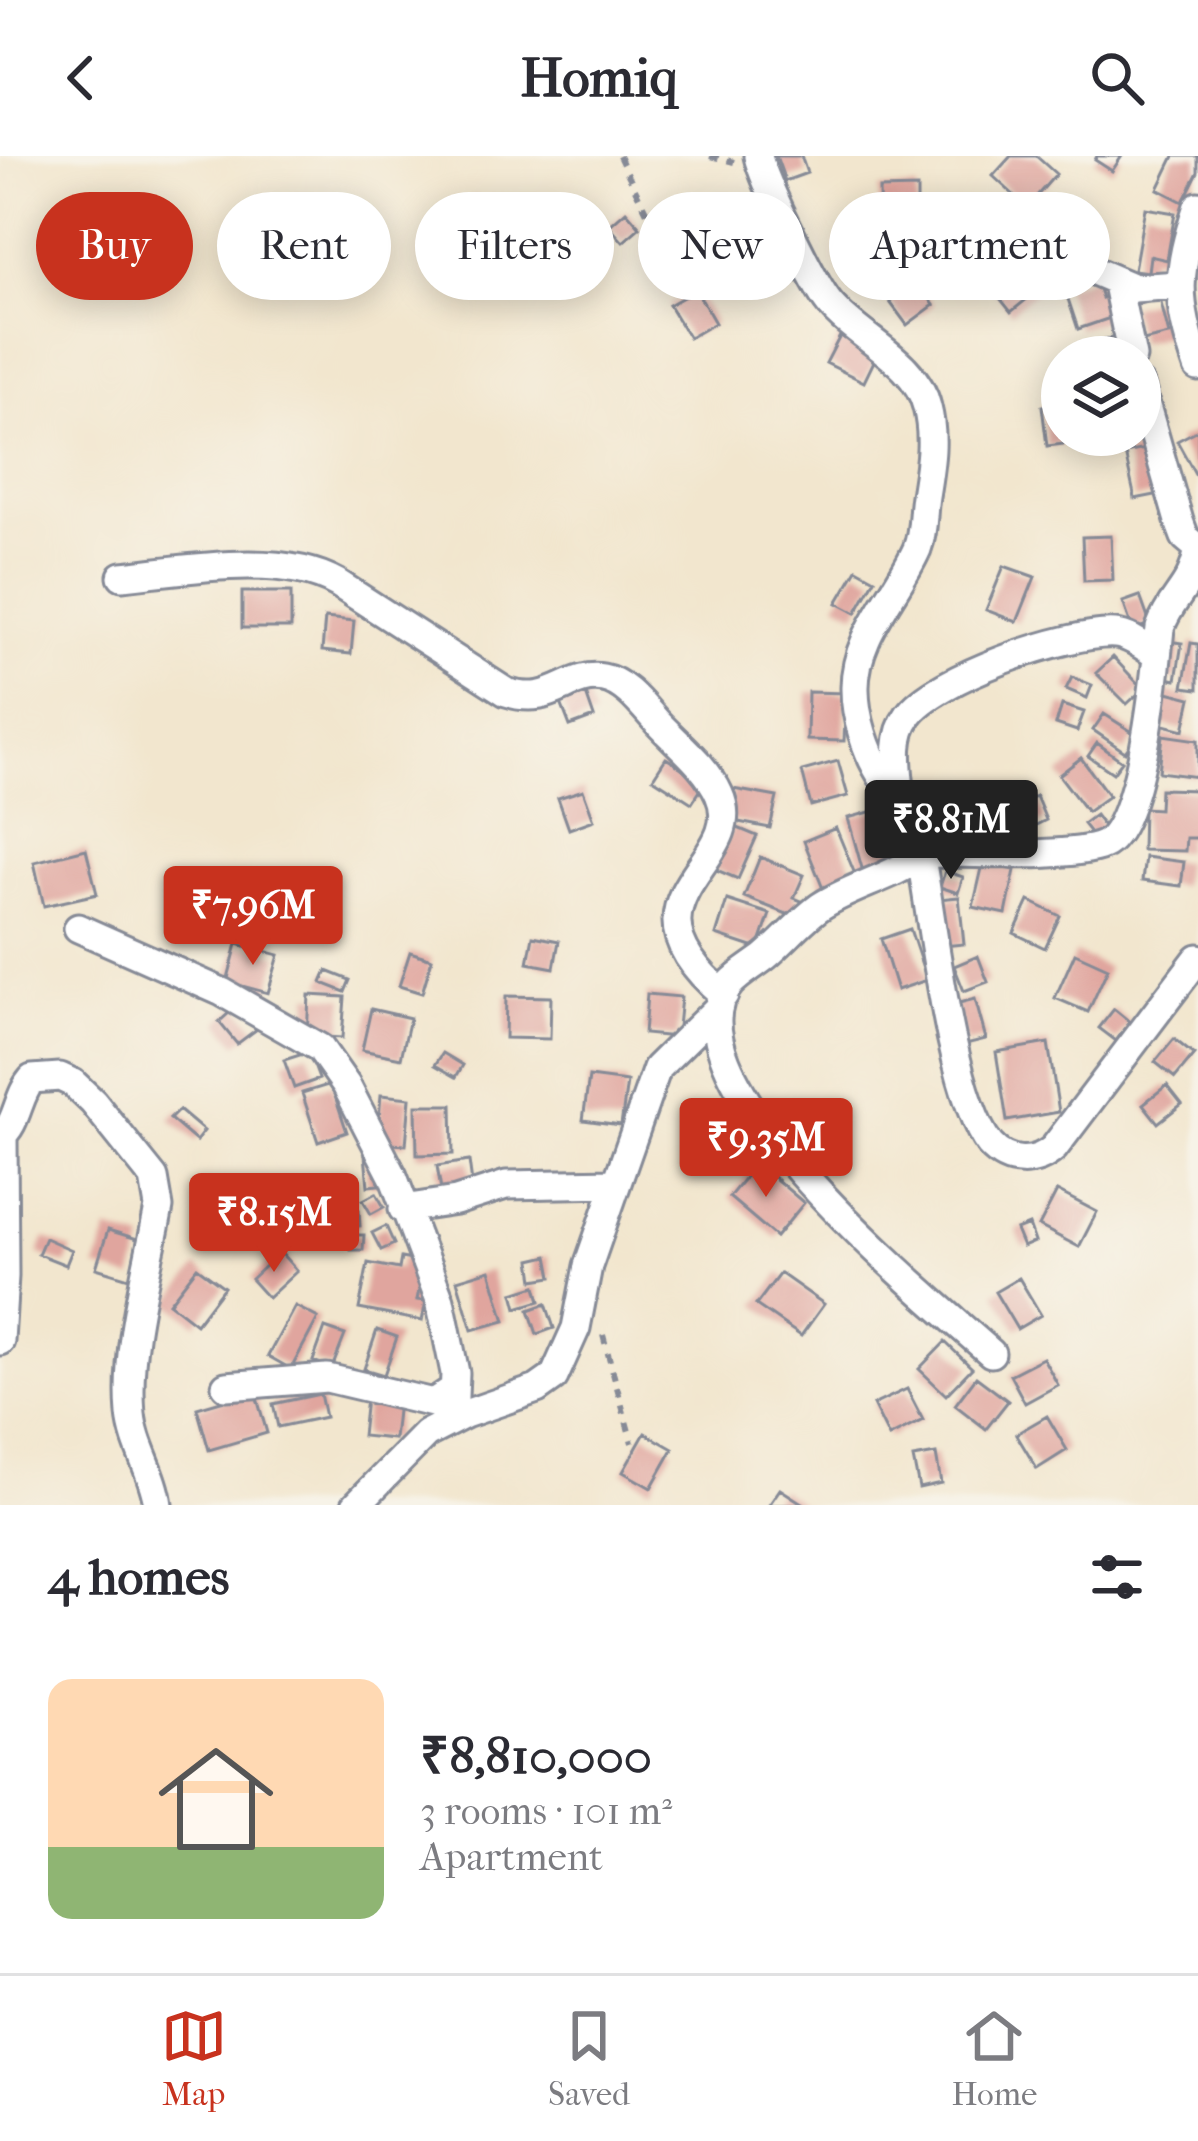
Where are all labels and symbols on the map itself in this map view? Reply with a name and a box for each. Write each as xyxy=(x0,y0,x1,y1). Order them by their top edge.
pin: ₹8.81M xyxy=(853,780,1049,882)
pin: ₹7.96M xyxy=(155,866,351,968)
pin: ₹9.35M xyxy=(668,1098,864,1200)
pin: ₹8.15M xyxy=(176,1173,372,1275)

